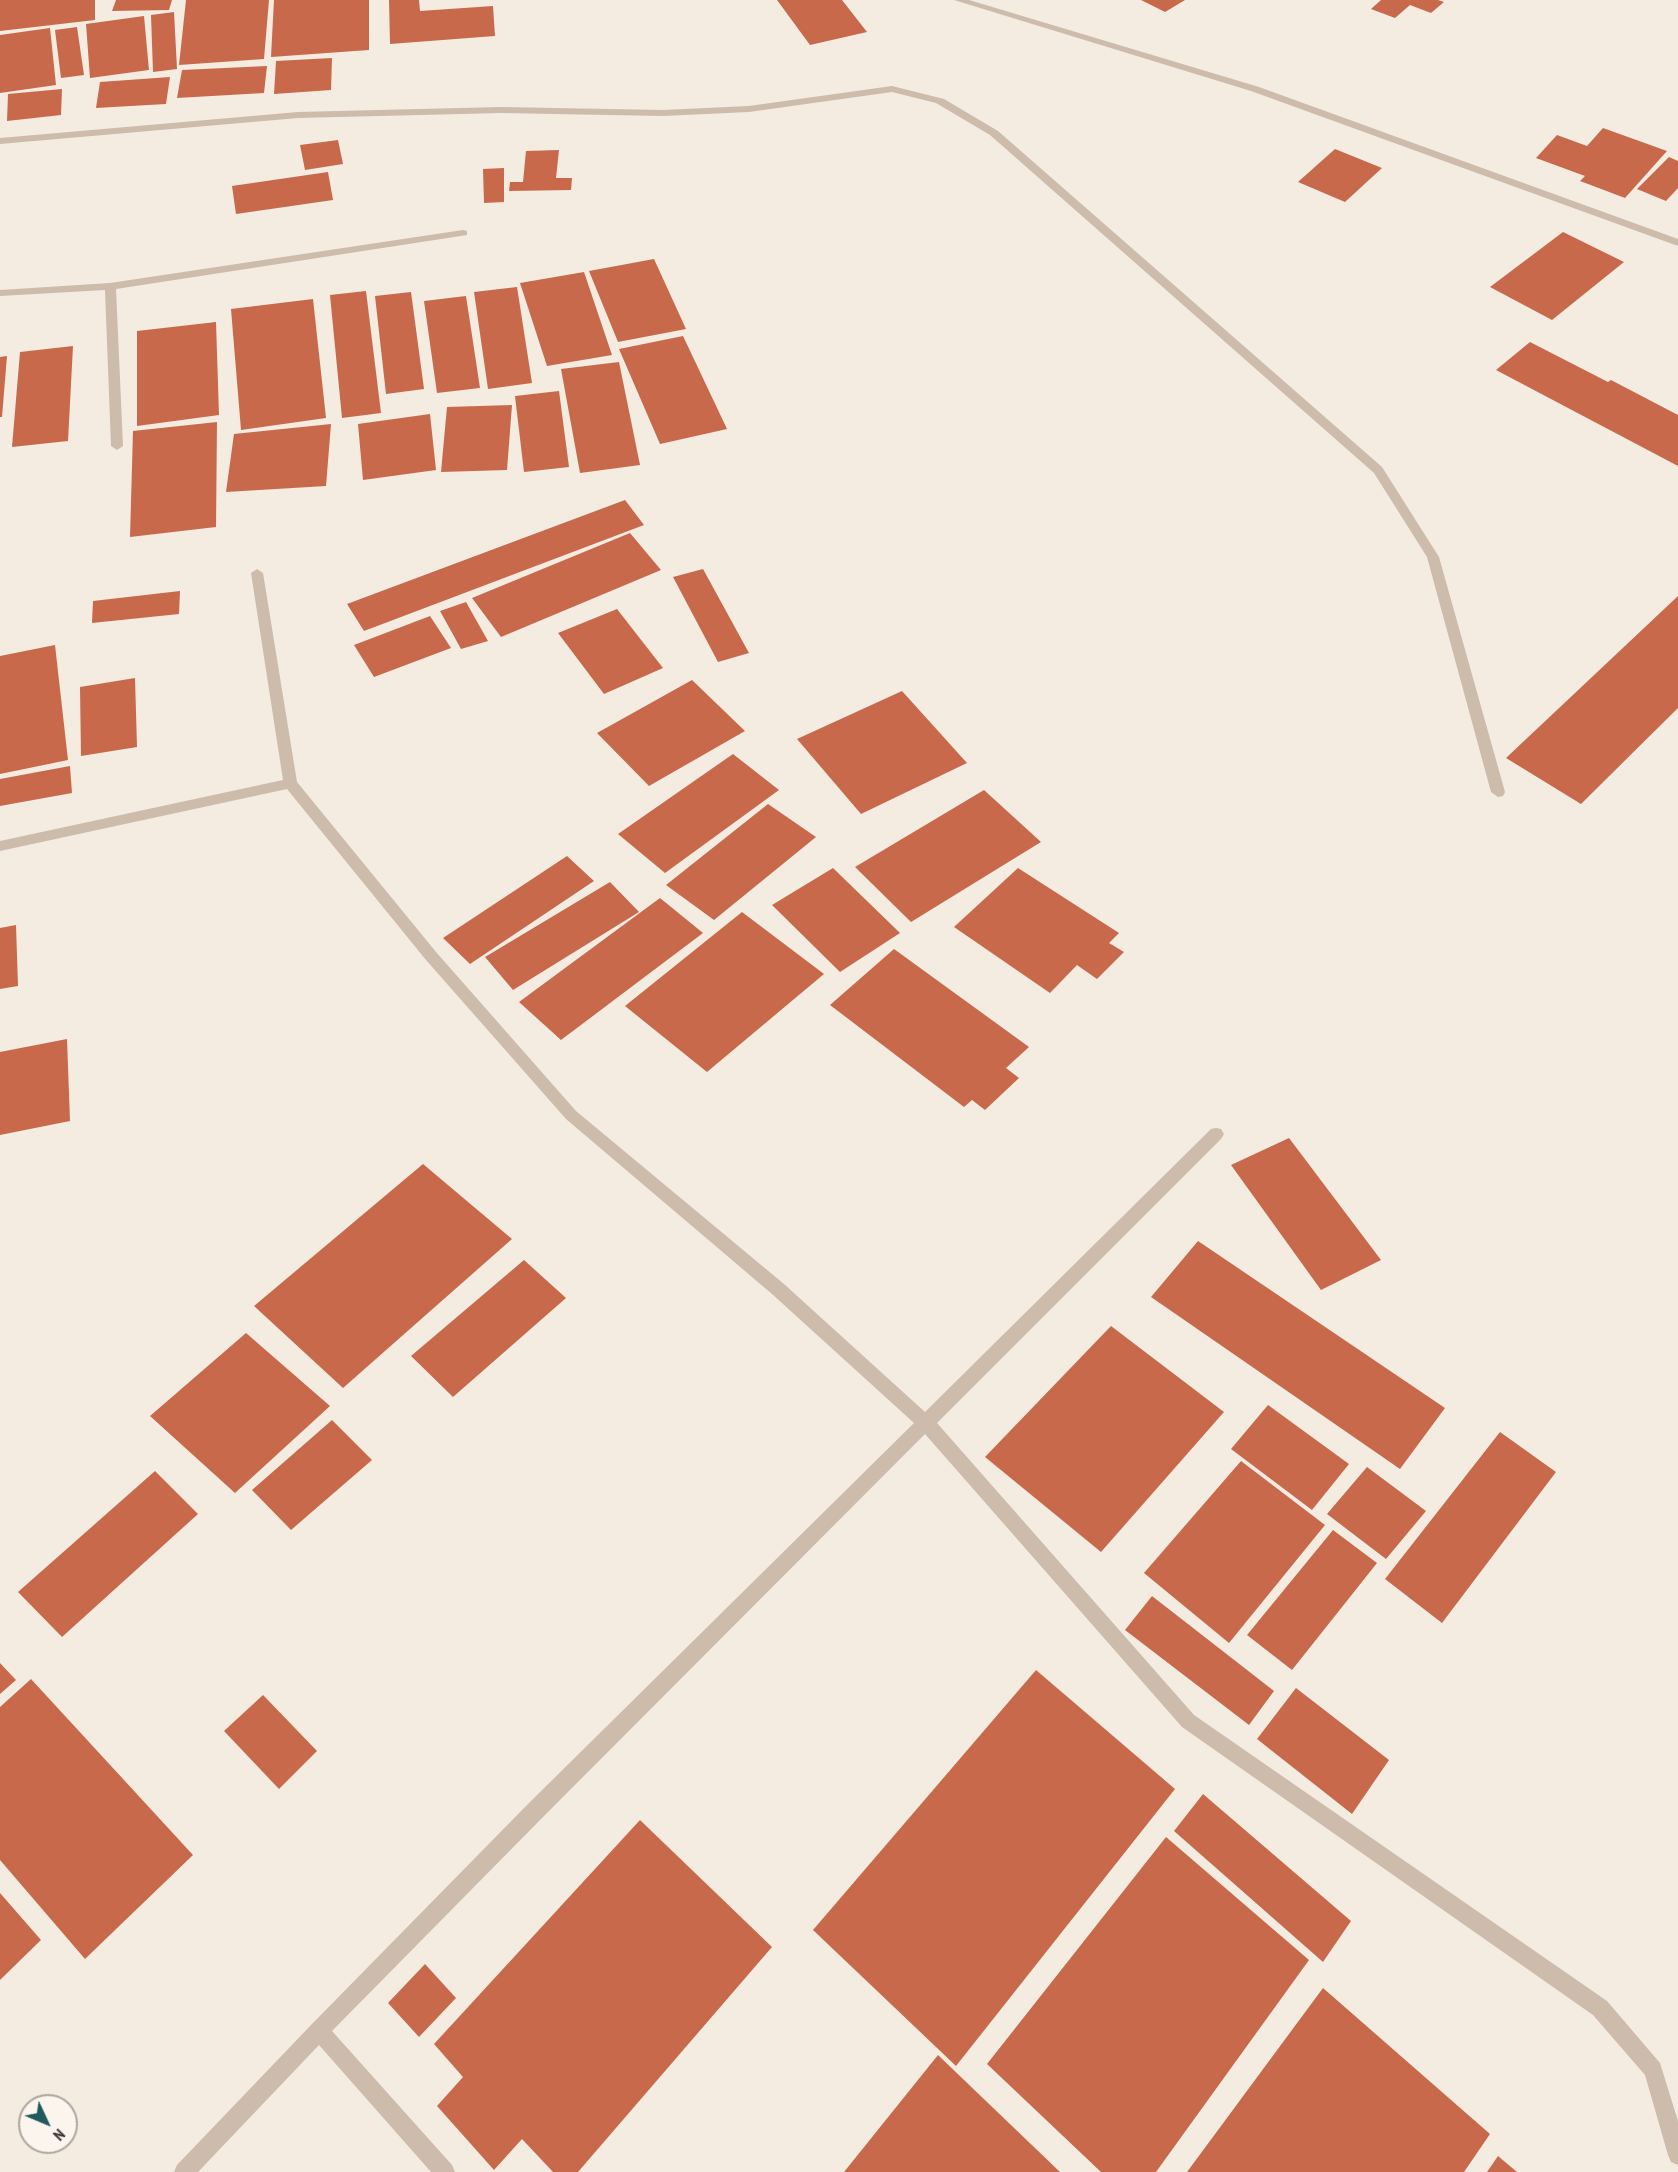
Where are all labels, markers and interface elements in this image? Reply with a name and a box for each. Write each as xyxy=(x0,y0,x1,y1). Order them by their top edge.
north arrow xyxy=(18,2094,78,2154)
text: N xyxy=(49,2125,70,2145)

